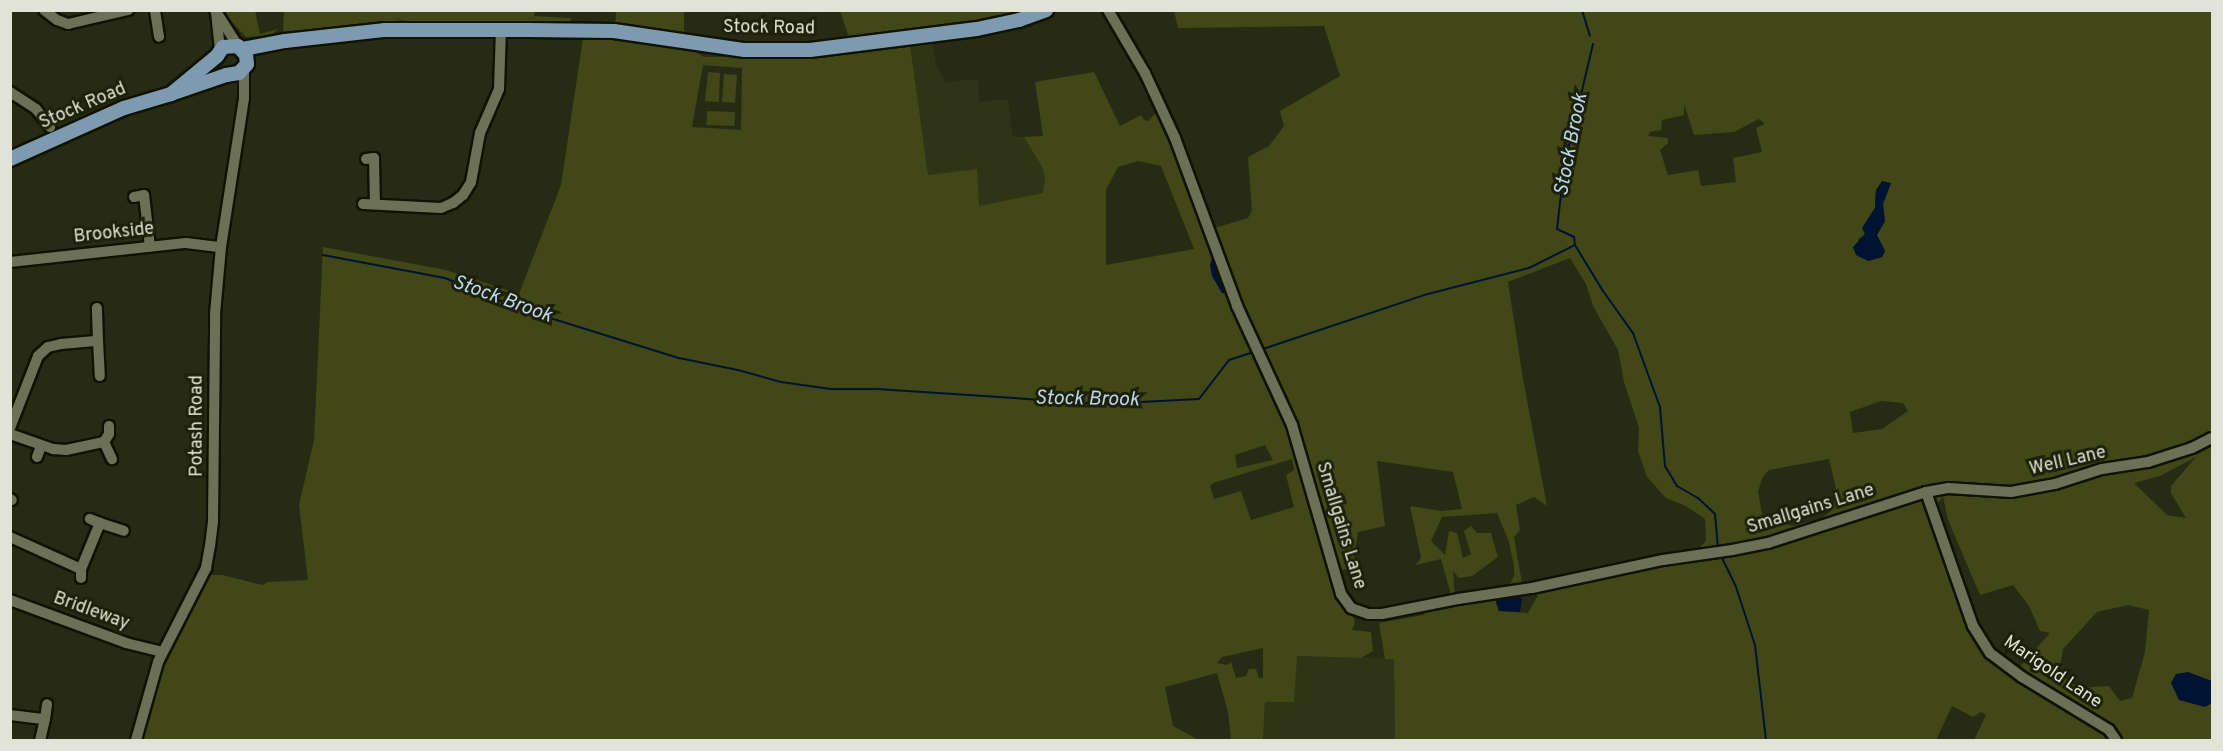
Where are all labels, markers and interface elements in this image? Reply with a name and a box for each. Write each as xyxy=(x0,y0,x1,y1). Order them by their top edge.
street label: Stock Road xyxy=(723,17,815,41)
street label: Stock Road xyxy=(36,79,130,135)
water label: Stock Brook xyxy=(1550,92,1594,198)
street label: Brookside xyxy=(73,219,155,249)
water label: Stock Brook xyxy=(449,271,555,329)
street label: Potash Road xyxy=(187,375,209,477)
water label: Stock Brook xyxy=(1035,387,1139,413)
street label: Well Lane xyxy=(2028,443,2108,481)
street label: Smallgains Lane xyxy=(1310,460,1370,592)
street label: Smallgains Lane xyxy=(1745,480,1877,540)
street label: Bridleway xyxy=(50,588,132,636)
street label: Marigold Lane xyxy=(1999,632,2105,714)

